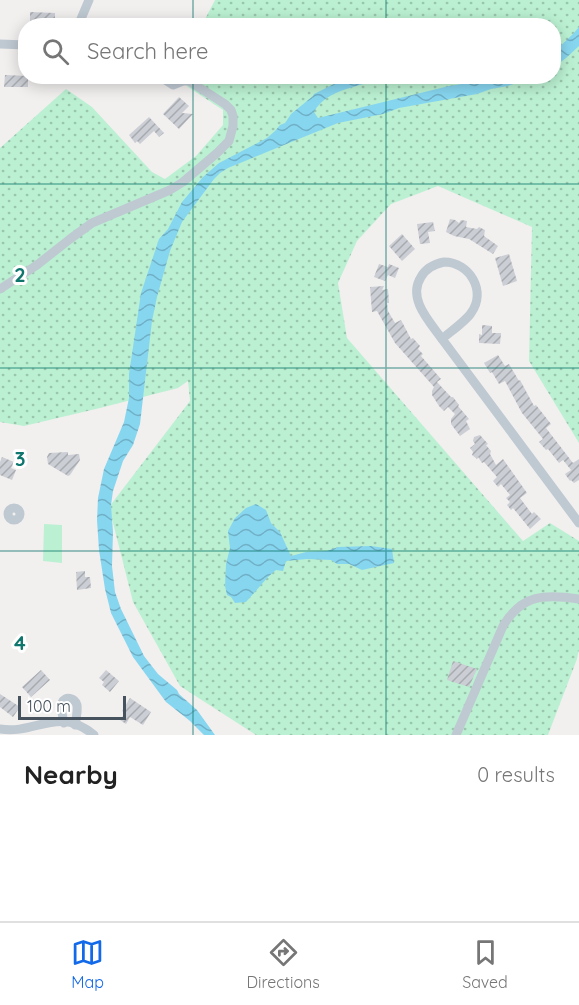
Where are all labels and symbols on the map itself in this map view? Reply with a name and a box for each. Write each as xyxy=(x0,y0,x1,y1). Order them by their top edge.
text: 2 xyxy=(14,262,26,287)
text: 3 xyxy=(15,446,25,471)
text: 4 xyxy=(14,630,26,655)
scale bar xyxy=(18,693,126,720)

